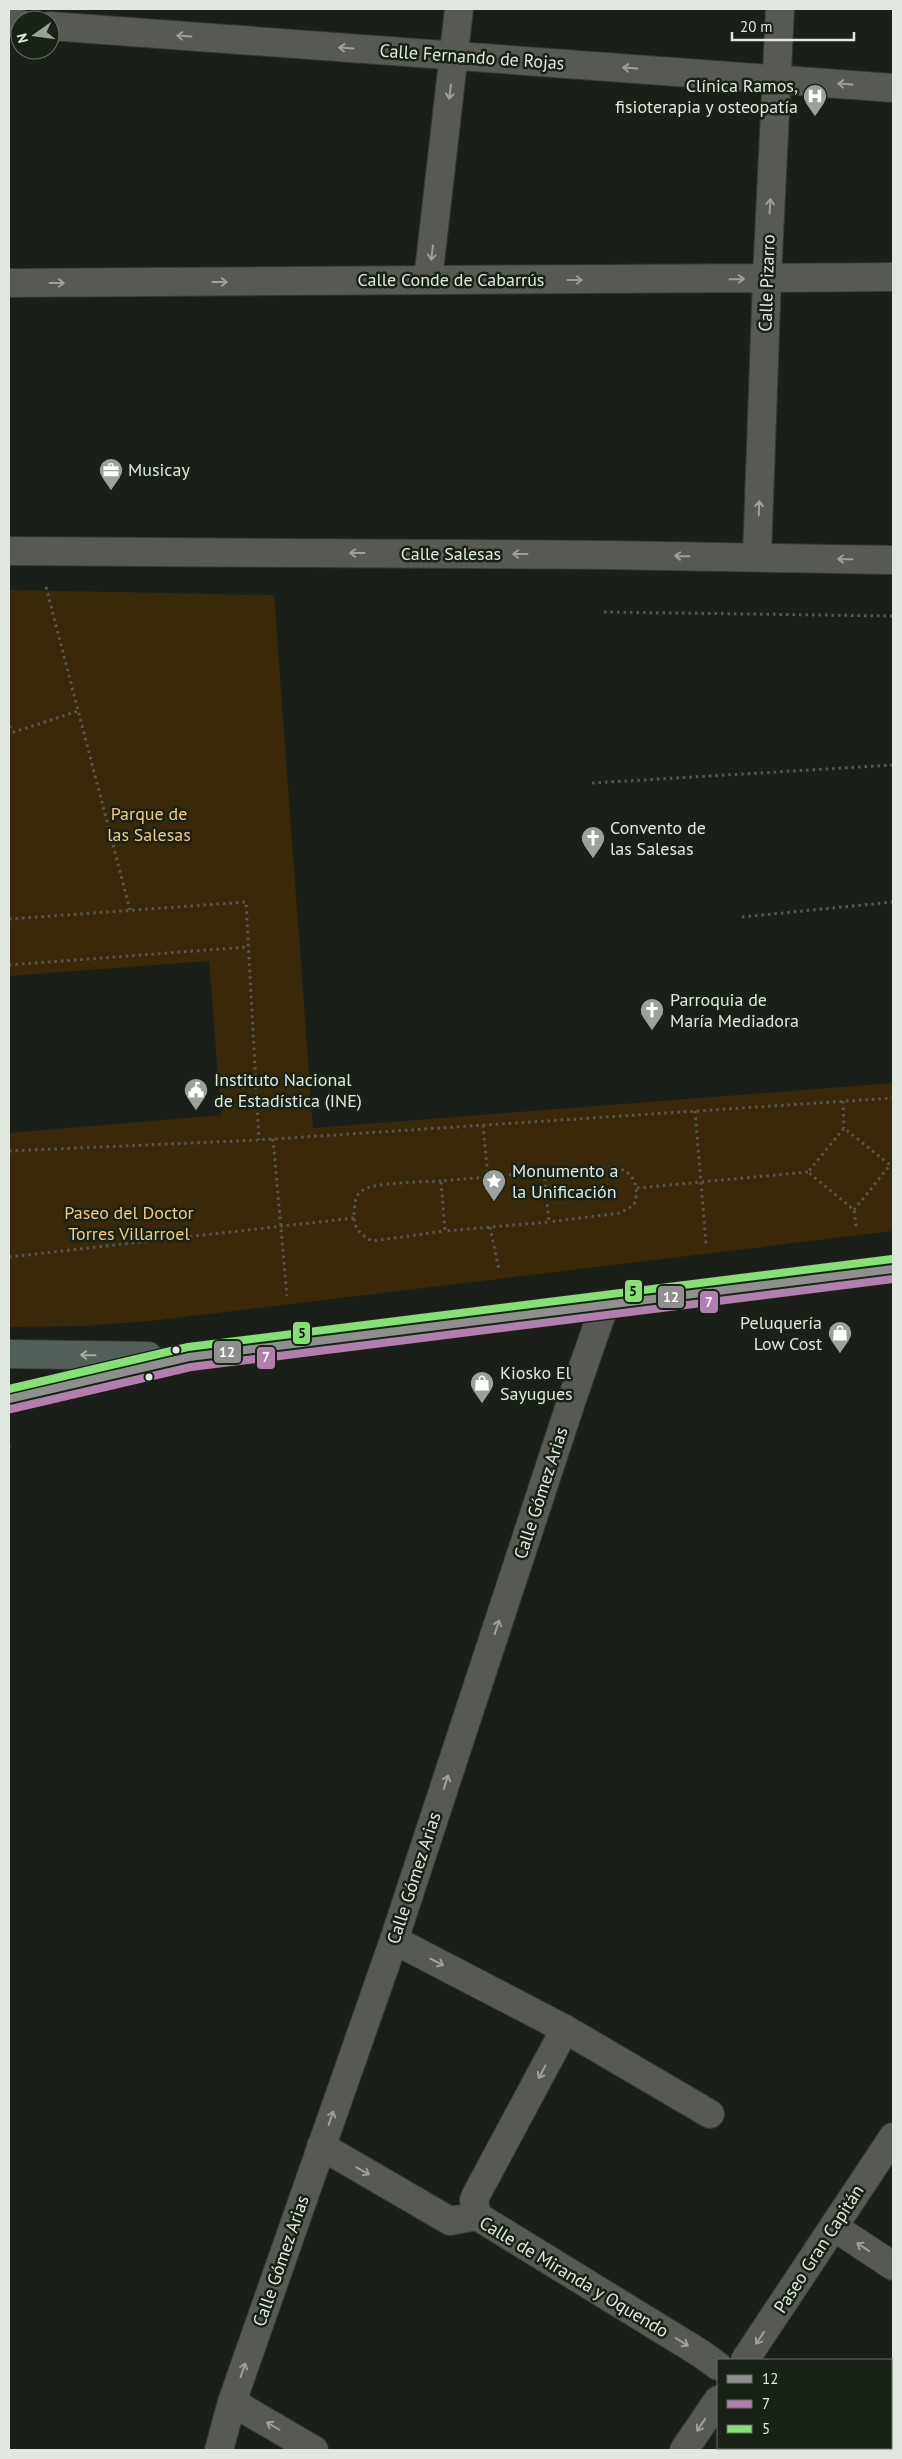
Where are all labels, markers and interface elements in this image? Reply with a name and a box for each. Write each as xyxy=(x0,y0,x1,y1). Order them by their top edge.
north arrow xyxy=(10,10,60,60)
scale bar xyxy=(732,10,854,42)
text: 20 m xyxy=(740,17,773,36)
text: N xyxy=(13,32,32,45)
one-way arrow xyxy=(176,32,192,41)
street label: Calle Fernando de Rojas xyxy=(379,39,565,74)
one-way arrow xyxy=(338,44,354,53)
one-way arrow xyxy=(622,64,638,73)
place label: Clínica Ramos, fisioterapia y osteopatía xyxy=(615,74,798,118)
one-way arrow xyxy=(837,79,853,88)
hospital icon: Clínica Ramos, fisioterapia y osteopatía xyxy=(802,83,828,117)
one-way arrow xyxy=(445,84,455,100)
one-way arrow xyxy=(766,198,775,214)
street label: Calle Pizarro xyxy=(753,234,780,332)
one-way arrow xyxy=(427,245,437,261)
street label: Calle Conde de Cabarrús xyxy=(358,268,544,291)
one-way arrow xyxy=(729,274,745,284)
one-way arrow xyxy=(566,275,583,285)
one-way arrow xyxy=(212,277,228,287)
one-way arrow xyxy=(49,278,65,288)
office icon: Musicay xyxy=(98,457,124,491)
place label: Musicay xyxy=(128,458,190,481)
one-way arrow xyxy=(755,500,764,516)
street label: Calle Salesas xyxy=(401,542,501,565)
one-way arrow xyxy=(349,548,366,558)
one-way arrow xyxy=(512,549,528,559)
one-way arrow xyxy=(674,551,690,561)
one-way arrow xyxy=(837,554,853,564)
park label: Parque de las Salesas xyxy=(107,802,191,846)
place label: Convento de las Salesas xyxy=(610,816,706,860)
church icon: Convento de las Salesas xyxy=(580,825,606,859)
place label: Parroquia de María Mediadora xyxy=(670,988,799,1032)
church icon: Parroquia de María Mediadora xyxy=(639,997,665,1031)
place label: Instituto Nacional de Estadística (INE) xyxy=(214,1068,362,1112)
public building icon: Instituto Nacional de Estadística (INE) xyxy=(183,1077,209,1111)
place label: Monumento a la Unificación xyxy=(512,1159,618,1203)
place icon: Monumento a la Unificación xyxy=(481,1168,507,1202)
park label: Paseo del Doctor Torres Villarroel xyxy=(64,1201,194,1245)
line badge: 5 xyxy=(624,1279,643,1303)
text: 5 xyxy=(629,1282,637,1300)
line badge: 12 xyxy=(657,1285,685,1309)
text: 12 xyxy=(663,1288,679,1306)
line badge: 7 xyxy=(699,1290,719,1314)
text: 7 xyxy=(705,1293,713,1311)
place label: Peluquería Low Cost xyxy=(740,1311,822,1355)
shop icon: Peluquería Low Cost xyxy=(827,1320,853,1354)
line badge: 5 xyxy=(292,1321,311,1345)
text: 5 xyxy=(298,1324,306,1342)
line badge: 12 xyxy=(213,1340,242,1364)
text: 12 xyxy=(219,1343,235,1361)
unlabelled marker xyxy=(171,1345,181,1355)
line badge: 7 xyxy=(256,1346,276,1370)
text: 7 xyxy=(262,1348,270,1366)
one-way arrow xyxy=(80,1350,96,1360)
place label: Kiosko El Sayugues xyxy=(500,1361,573,1405)
shop icon: Kiosko El Sayugues xyxy=(469,1370,495,1404)
unlabelled marker xyxy=(144,1372,154,1382)
street label: Calle Gómez Arias xyxy=(508,1424,573,1562)
one-way arrow xyxy=(493,1620,502,1636)
one-way arrow xyxy=(442,1774,451,1790)
street label: Calle Gómez Arias xyxy=(381,1809,446,1947)
one-way arrow xyxy=(430,1958,444,1968)
one-way arrow xyxy=(537,2064,547,2079)
one-way arrow xyxy=(327,2110,336,2126)
one-way arrow xyxy=(355,2167,369,2177)
street label: Paseo Gran Capitán xyxy=(769,2180,869,2317)
street label: Calle Gómez Arias xyxy=(247,2192,314,2329)
street label: Calle de Miranda y Oquendo xyxy=(475,2211,673,2342)
one-way arrow xyxy=(857,2242,871,2252)
one-way arrow xyxy=(755,2331,766,2345)
one-way arrow xyxy=(675,2337,689,2347)
legend xyxy=(717,2359,892,2449)
one-way arrow xyxy=(239,2363,248,2378)
text: 12 xyxy=(762,2369,778,2388)
text: 7 xyxy=(762,2394,770,2413)
one-way arrow xyxy=(696,2418,706,2432)
text: 5 xyxy=(762,2419,770,2438)
one-way arrow xyxy=(267,2421,281,2431)

